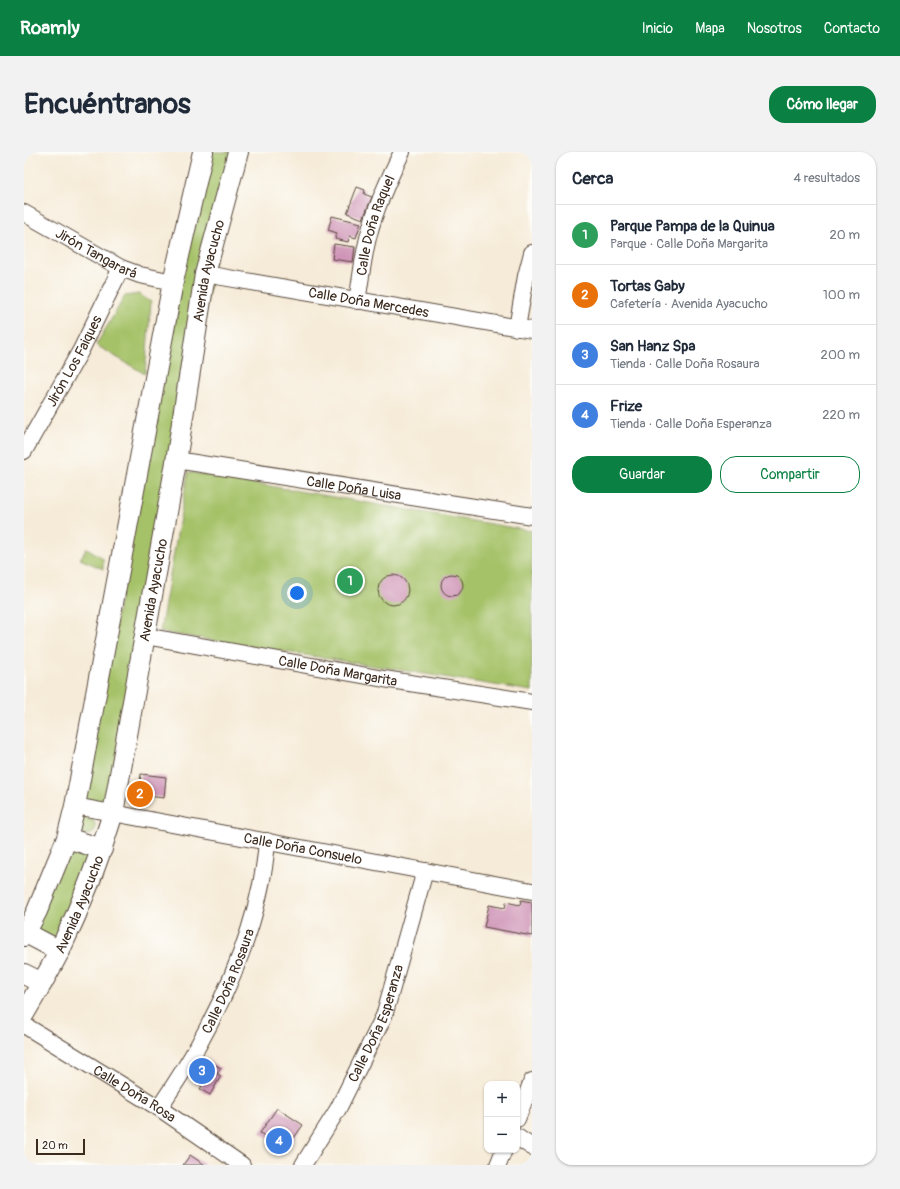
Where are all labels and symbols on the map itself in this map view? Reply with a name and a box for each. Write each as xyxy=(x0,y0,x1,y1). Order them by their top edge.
street label: Calle Doña Raquel xyxy=(353,172,398,277)
street label: Avenida Ayacucho xyxy=(189,217,228,323)
street label: Jirón Tangarará xyxy=(53,224,140,282)
street label: Calle Doña Mercedes xyxy=(307,283,431,321)
street label: Jirón Los Faiques xyxy=(42,312,105,409)
street label: Calle Doña Luisa xyxy=(305,472,403,504)
street label: Avenida Ayacucho xyxy=(135,537,171,643)
pin: 1 xyxy=(337,566,363,596)
your location xyxy=(287,583,307,603)
street label: Calle Doña Margarita xyxy=(277,652,399,689)
pin: 2 xyxy=(127,779,153,809)
street label: Calle Doña Consuelo xyxy=(242,829,364,868)
street label: Avenida Ayacucho xyxy=(51,853,107,956)
street label: Calle Doña Rosaura xyxy=(198,926,258,1036)
street label: Calle Doña Esperanza xyxy=(344,963,407,1085)
pin: 3 xyxy=(189,1056,215,1086)
street label: Calle Doña Rosa xyxy=(90,1061,179,1126)
pin: 4 xyxy=(266,1126,292,1156)
scale bar xyxy=(36,1137,85,1156)

